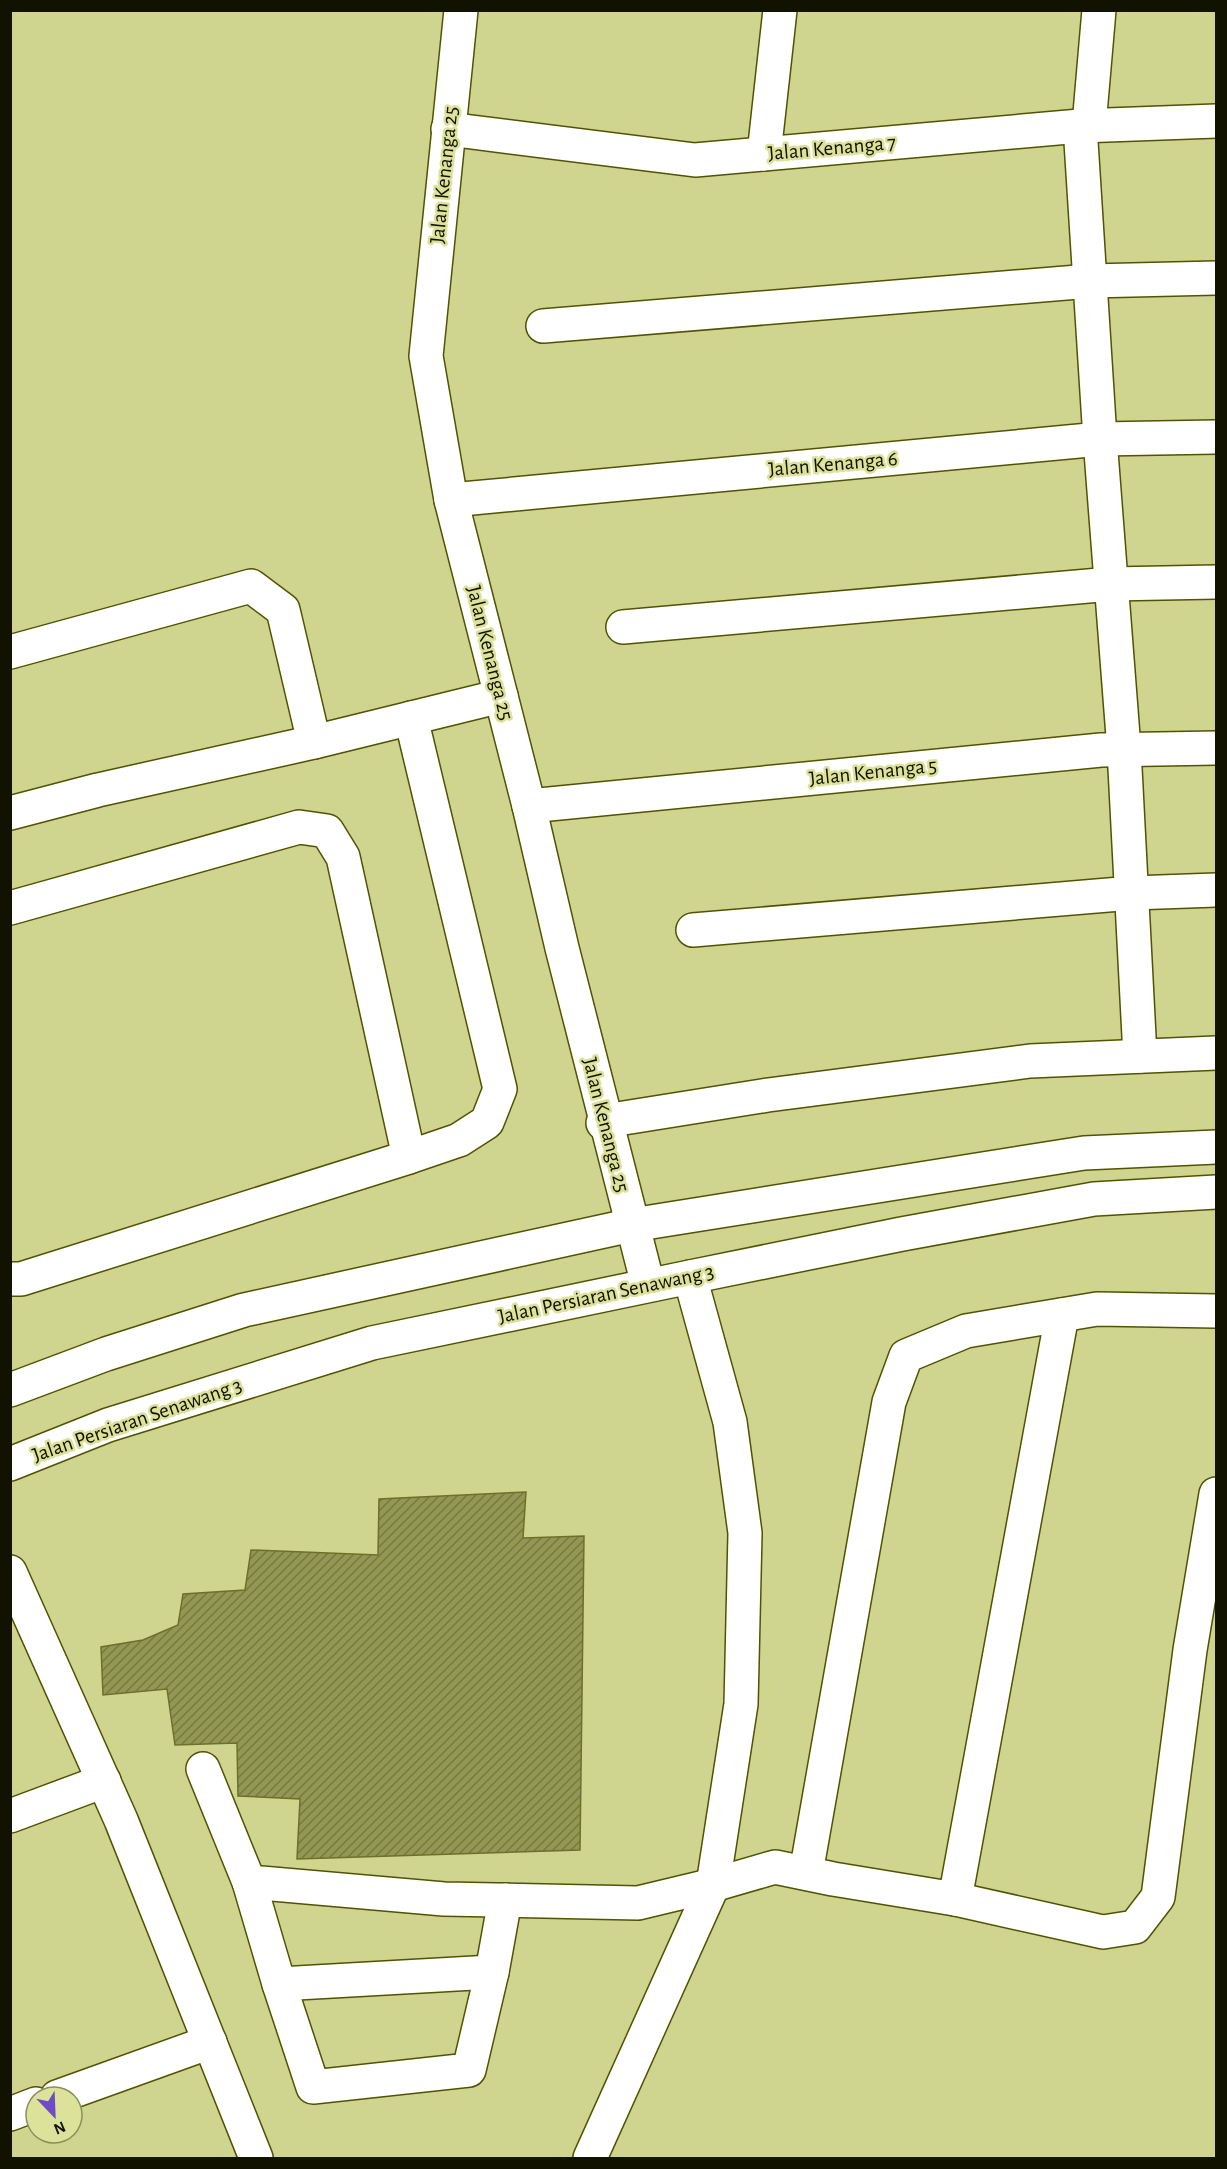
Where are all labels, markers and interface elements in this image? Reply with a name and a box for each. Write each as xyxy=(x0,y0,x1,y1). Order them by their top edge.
street label: Jalan Kenanga 25 xyxy=(426,105,462,245)
street label: Jalan Kenanga 7 xyxy=(767,132,897,164)
street label: Jalan Kenanga 6 xyxy=(768,448,898,480)
street label: Jalan Kenanga 25 xyxy=(463,583,517,723)
street label: Jalan Kenanga 5 xyxy=(808,755,938,789)
street label: Jalan Kenanga 25 xyxy=(579,1055,633,1195)
street label: Jalan Persiaran Senawang 3 xyxy=(496,1261,716,1327)
street label: Jalan Persiaran Senawang 3 xyxy=(30,1374,244,1466)
north arrow xyxy=(24,2085,84,2145)
text: N xyxy=(51,2118,68,2137)

